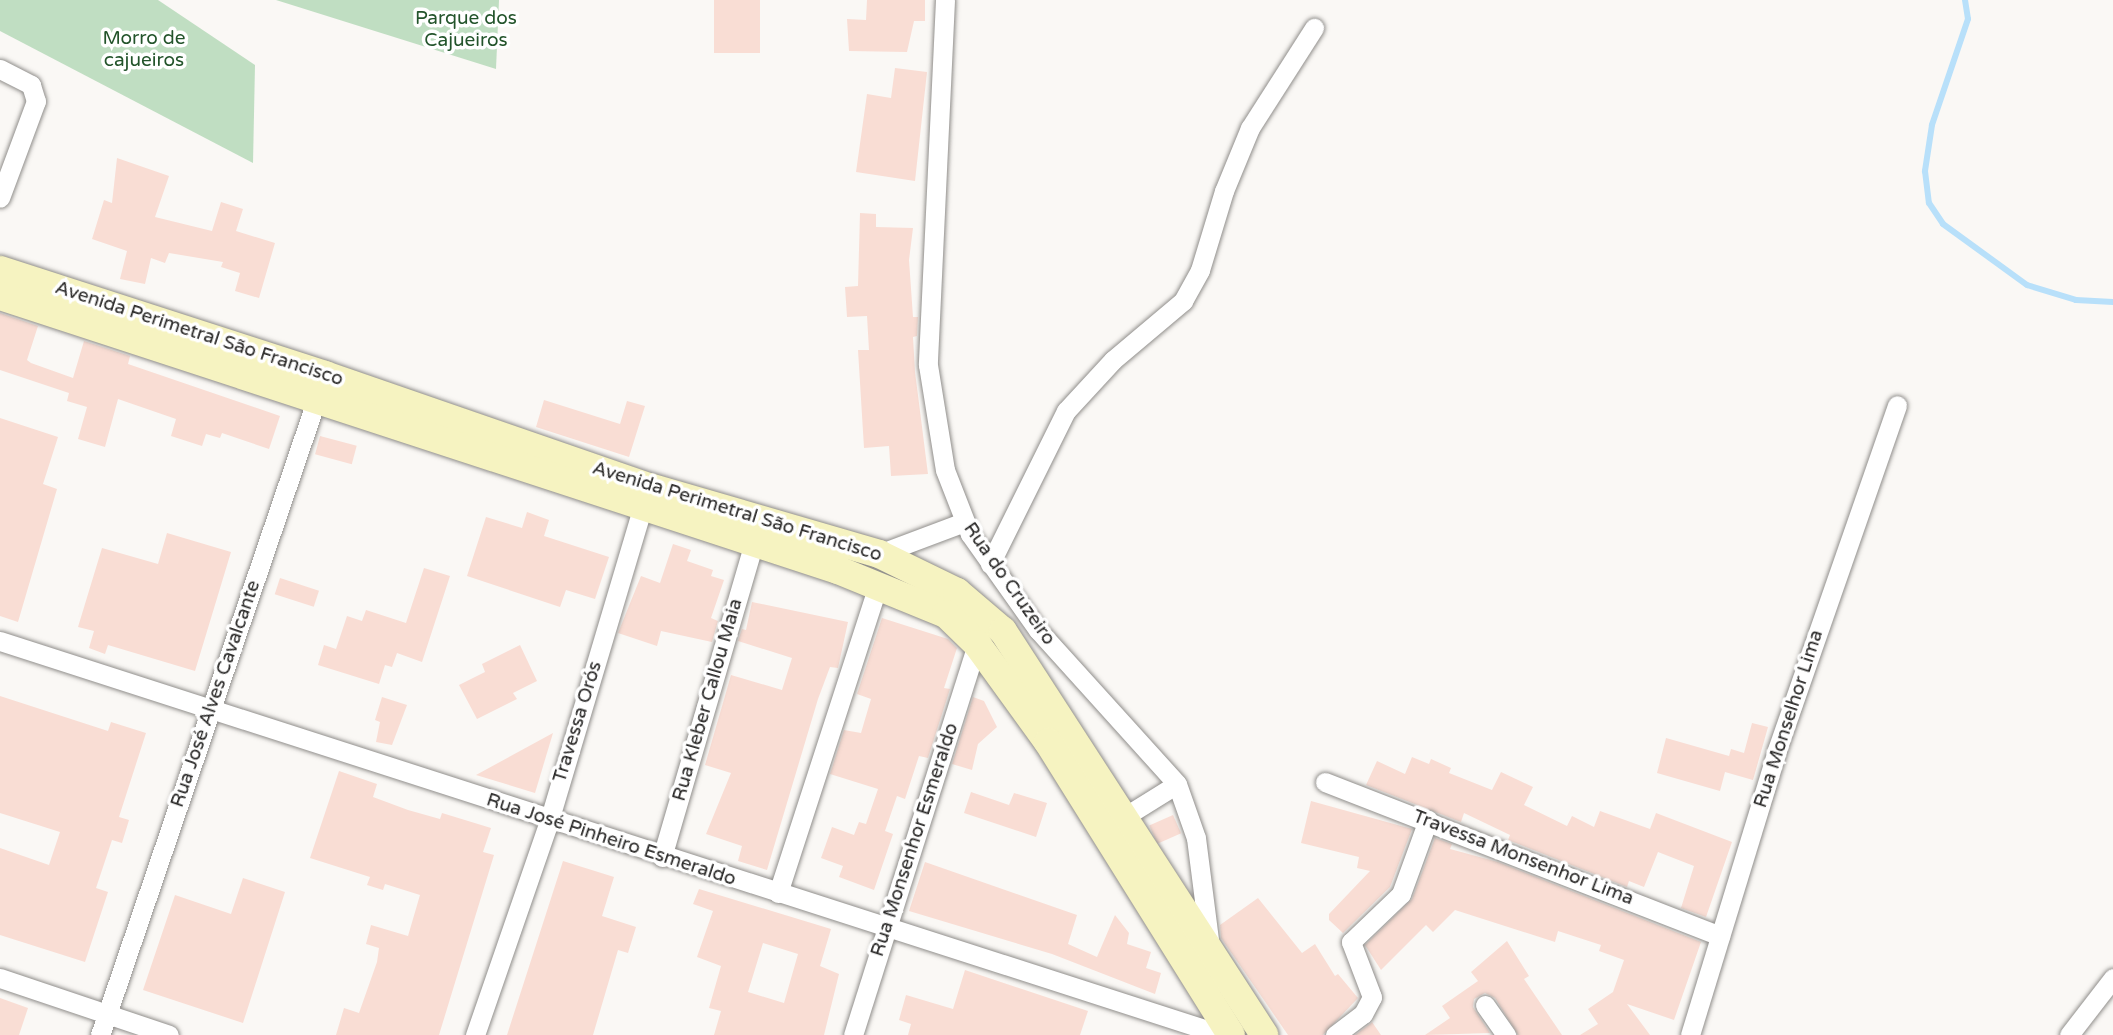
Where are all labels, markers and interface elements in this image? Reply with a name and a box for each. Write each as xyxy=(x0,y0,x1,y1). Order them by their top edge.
park label: Parque dos Cajueiros xyxy=(415,8,517,52)
park label: Morro de cajueiros xyxy=(102,28,186,72)
street label: Avenida Perimetral São Francisco xyxy=(52,277,346,391)
street label: Avenida Perimetral São Francisco xyxy=(590,457,884,567)
street label: Rua do Cruzeiro xyxy=(958,518,1060,650)
street label: Rua José Alves Cavalcante xyxy=(166,577,266,811)
street label: Rua Kleber Callou Maia xyxy=(668,596,748,804)
street label: Rua Monselhor Lima xyxy=(1749,627,1829,811)
street label: Travessa Orós xyxy=(549,659,607,785)
street label: Rua Monsenhor Esmeraldo xyxy=(866,720,964,960)
street label: Rua José Pinheiro Esmeraldo xyxy=(483,789,739,891)
street label: Travessa Monsenhor Lima xyxy=(1409,805,1637,911)

